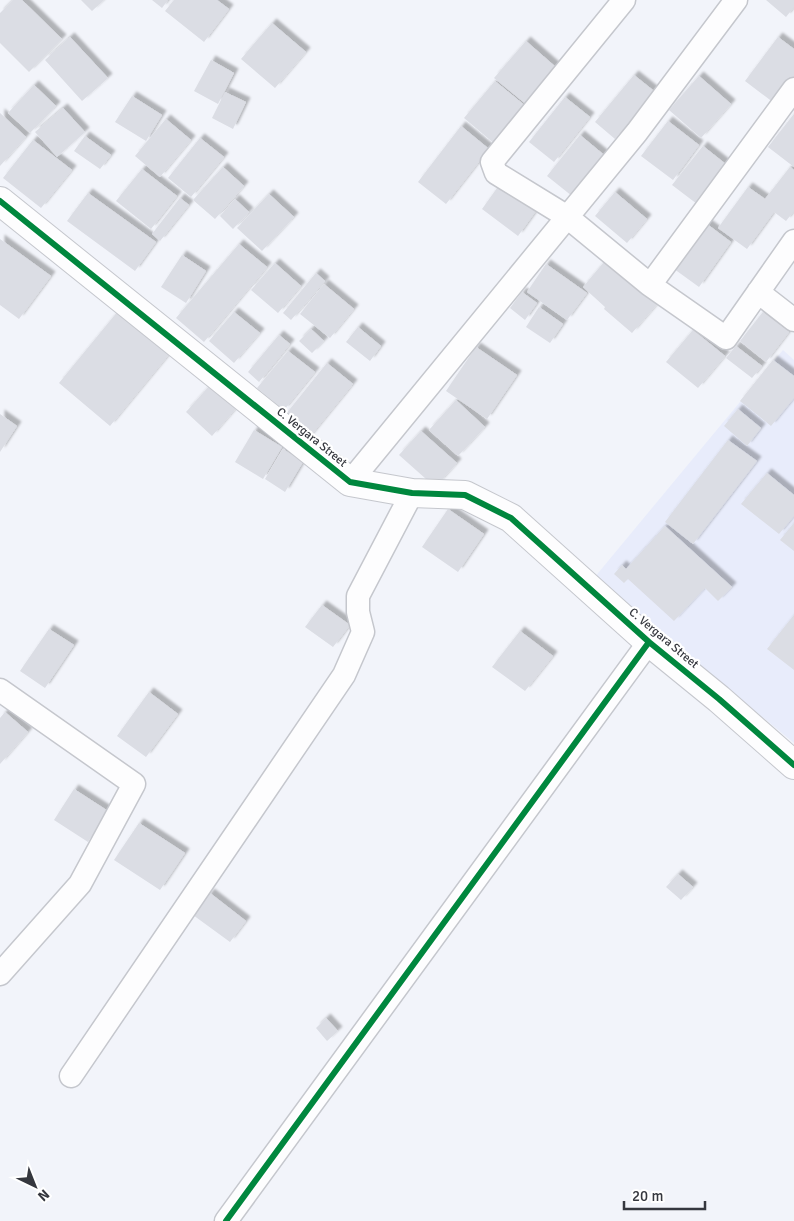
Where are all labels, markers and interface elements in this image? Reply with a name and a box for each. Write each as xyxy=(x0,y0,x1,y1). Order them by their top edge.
street label: C. Vergara Street xyxy=(273,404,350,470)
street label: C. Vergara Street xyxy=(626,605,702,672)
north arrow xyxy=(10,1161,60,1211)
scale bar xyxy=(624,1178,705,1210)
text: N xyxy=(34,1186,53,1205)
text: 20 m xyxy=(632,1187,663,1205)

